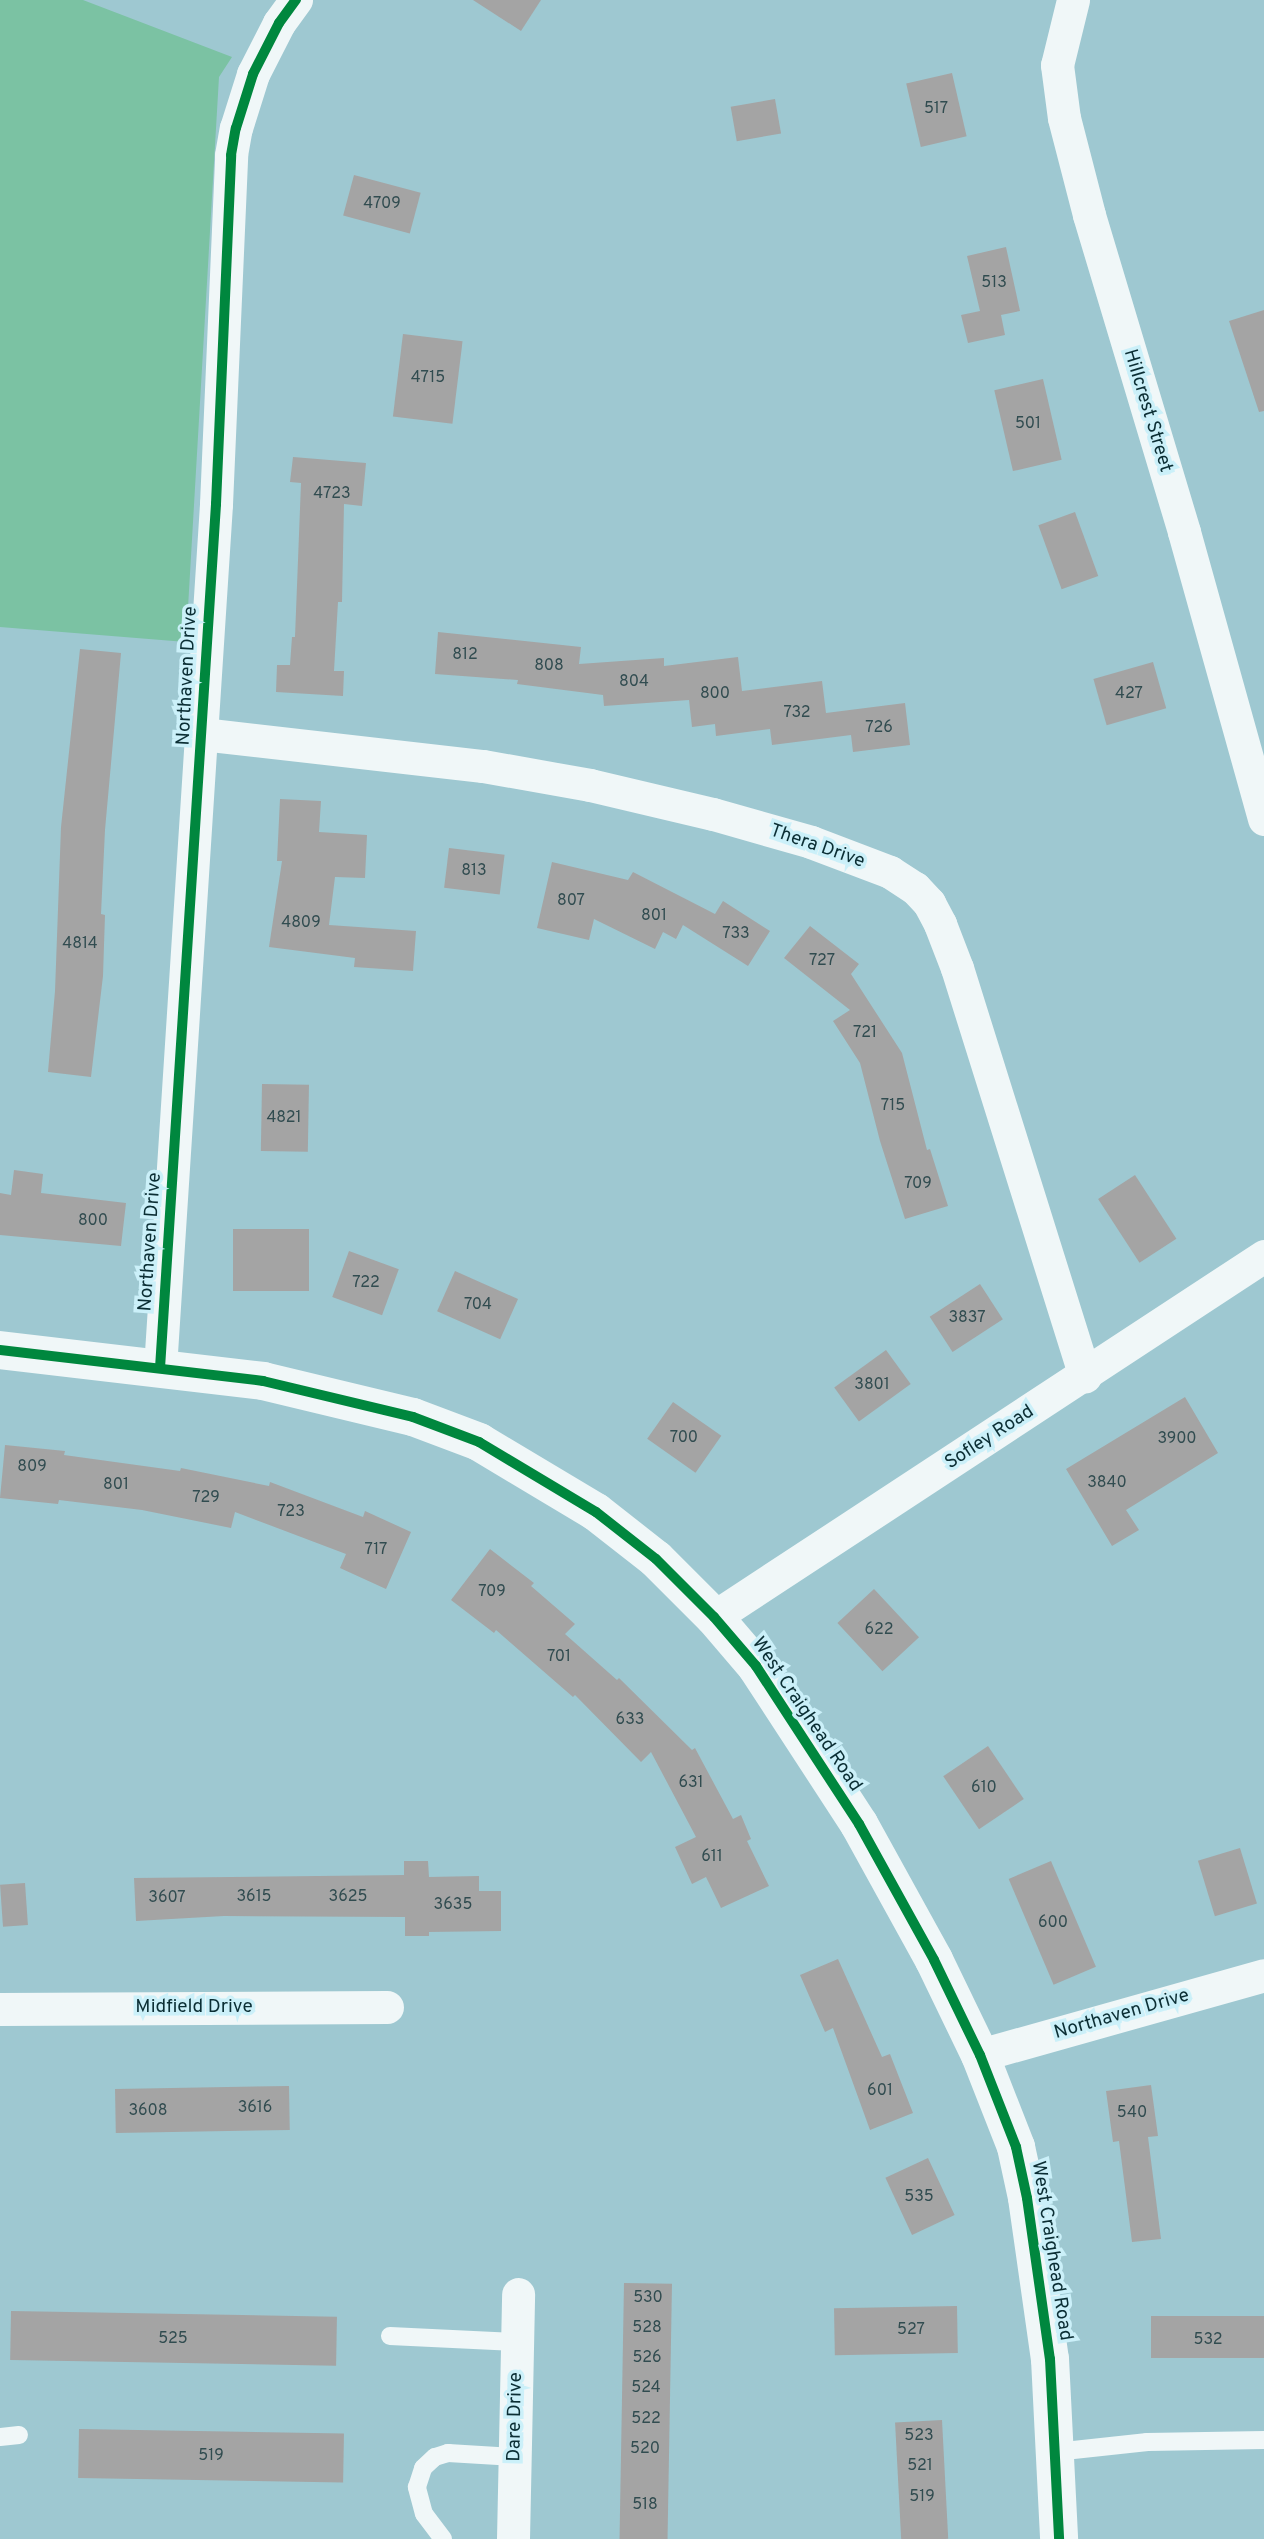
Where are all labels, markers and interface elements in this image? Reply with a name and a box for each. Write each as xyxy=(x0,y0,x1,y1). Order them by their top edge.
house number: 517 xyxy=(924,99,948,119)
house number: 4709 xyxy=(363,194,401,214)
house number: 513 xyxy=(981,273,1007,293)
street label: Hillcrest Street xyxy=(1117,347,1177,475)
house number: 4715 xyxy=(411,368,445,388)
house number: 501 xyxy=(1015,414,1041,434)
house number: 4723 xyxy=(313,484,351,504)
street label: Northaven Drive xyxy=(173,606,203,746)
house number: 812 xyxy=(452,645,478,665)
house number: 808 xyxy=(534,656,564,676)
house number: 804 xyxy=(619,672,649,692)
house number: 800 xyxy=(700,684,730,704)
house number: 427 xyxy=(1115,684,1143,704)
house number: 732 xyxy=(783,703,811,723)
house number: 726 xyxy=(865,718,893,738)
street label: Thera Drive xyxy=(767,820,867,874)
house number: 813 xyxy=(461,861,487,881)
house number: 807 xyxy=(557,891,585,911)
house number: 801 xyxy=(641,906,667,926)
house number: 4809 xyxy=(281,913,321,933)
house number: 733 xyxy=(722,924,750,944)
house number: 4814 xyxy=(62,934,98,954)
house number: 727 xyxy=(809,951,835,971)
house number: 721 xyxy=(853,1023,877,1043)
house number: 715 xyxy=(881,1096,905,1116)
house number: 4821 xyxy=(266,1108,302,1128)
street label: Northaven Drive xyxy=(135,1172,167,1312)
house number: 709 xyxy=(904,1174,932,1194)
house number: 800 xyxy=(78,1211,108,1231)
house number: 722 xyxy=(352,1273,380,1293)
house number: 704 xyxy=(464,1295,492,1315)
house number: 3837 xyxy=(948,1308,986,1328)
house number: 3801 xyxy=(854,1375,890,1395)
street label: Sofley Road xyxy=(941,1401,1039,1475)
house number: 700 xyxy=(670,1428,698,1448)
house number: 3900 xyxy=(1157,1429,1197,1449)
house number: 809 xyxy=(17,1457,47,1477)
house number: 3840 xyxy=(1087,1473,1127,1493)
house number: 801 xyxy=(103,1475,129,1495)
house number: 729 xyxy=(192,1488,220,1508)
house number: 723 xyxy=(277,1502,305,1522)
house number: 717 xyxy=(365,1540,387,1560)
house number: 709 xyxy=(478,1582,506,1602)
house number: 622 xyxy=(864,1620,894,1640)
street label: West Craighead Road xyxy=(746,1633,866,1797)
house number: 701 xyxy=(547,1647,571,1667)
house number: 633 xyxy=(616,1710,644,1730)
house number: 631 xyxy=(678,1773,704,1793)
house number: 610 xyxy=(971,1778,997,1798)
house number: 611 xyxy=(701,1847,723,1867)
house number: 3615 xyxy=(236,1887,272,1907)
house number: 3625 xyxy=(329,1887,367,1907)
house number: 3607 xyxy=(148,1888,186,1908)
house number: 3635 xyxy=(434,1895,472,1915)
house number: 600 xyxy=(1038,1913,1068,1933)
street label: Northaven Drive xyxy=(1052,1985,1192,2045)
street label: Midfield Drive xyxy=(135,1997,253,2019)
house number: 601 xyxy=(867,2081,893,2101)
house number: 3616 xyxy=(238,2098,272,2118)
house number: 3608 xyxy=(128,2101,168,2121)
house number: 540 xyxy=(1117,2103,1147,2123)
street label: West Craighead Road xyxy=(1026,2160,1076,2342)
house number: 535 xyxy=(904,2187,934,2207)
house number: 530 xyxy=(633,2288,663,2308)
house number: 528 xyxy=(632,2318,662,2338)
house number: 527 xyxy=(897,2320,925,2340)
house number: 525 xyxy=(158,2329,188,2349)
house number: 532 xyxy=(1193,2330,1223,2350)
house number: 526 xyxy=(632,2348,662,2368)
street label: Dare Drive xyxy=(504,2372,528,2462)
house number: 524 xyxy=(631,2378,661,2398)
house number: 522 xyxy=(631,2409,661,2429)
house number: 523 xyxy=(904,2426,934,2446)
house number: 520 xyxy=(630,2439,660,2459)
house number: 519 xyxy=(198,2446,224,2466)
house number: 521 xyxy=(907,2456,933,2476)
house number: 519 xyxy=(909,2487,935,2507)
house number: 518 xyxy=(632,2495,658,2515)

